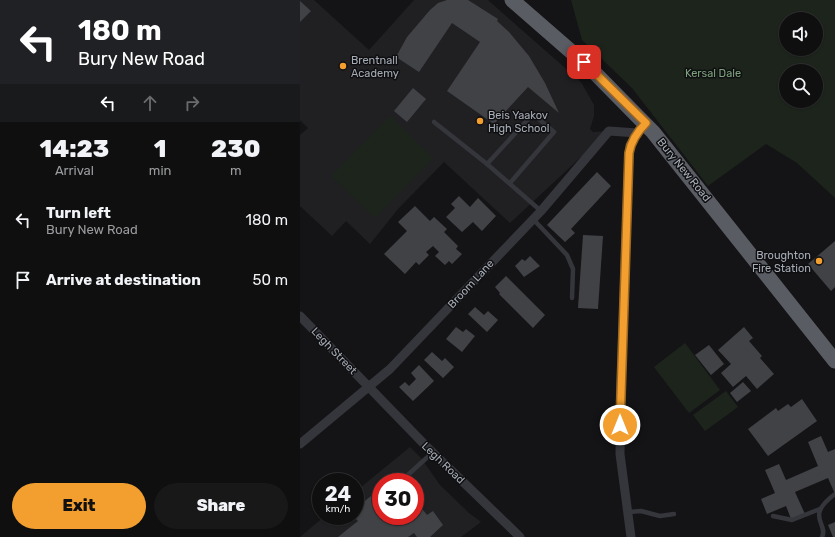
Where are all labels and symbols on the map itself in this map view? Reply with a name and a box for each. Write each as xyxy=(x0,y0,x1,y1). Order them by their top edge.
pin xyxy=(567,45,601,79)
place label: Brentnall Academy xyxy=(351,54,399,80)
marker: Brentnall Academy xyxy=(338,61,348,71)
park label: Kersal Dale xyxy=(685,67,741,80)
place label: Beis Yaakov High School xyxy=(488,109,549,135)
marker: Beis Yaakov High School xyxy=(475,116,485,126)
street label: Bury New Road xyxy=(655,136,713,204)
place label: Broughton Fire Station xyxy=(752,249,811,275)
marker: Broughton Fire Station xyxy=(814,256,824,266)
street label: Broom Lane xyxy=(445,257,497,311)
street label: Legh Street xyxy=(308,325,360,378)
position arrow xyxy=(599,404,641,446)
street label: Legh Road xyxy=(419,439,467,487)
speed limit sign: 30 xyxy=(372,473,424,525)

